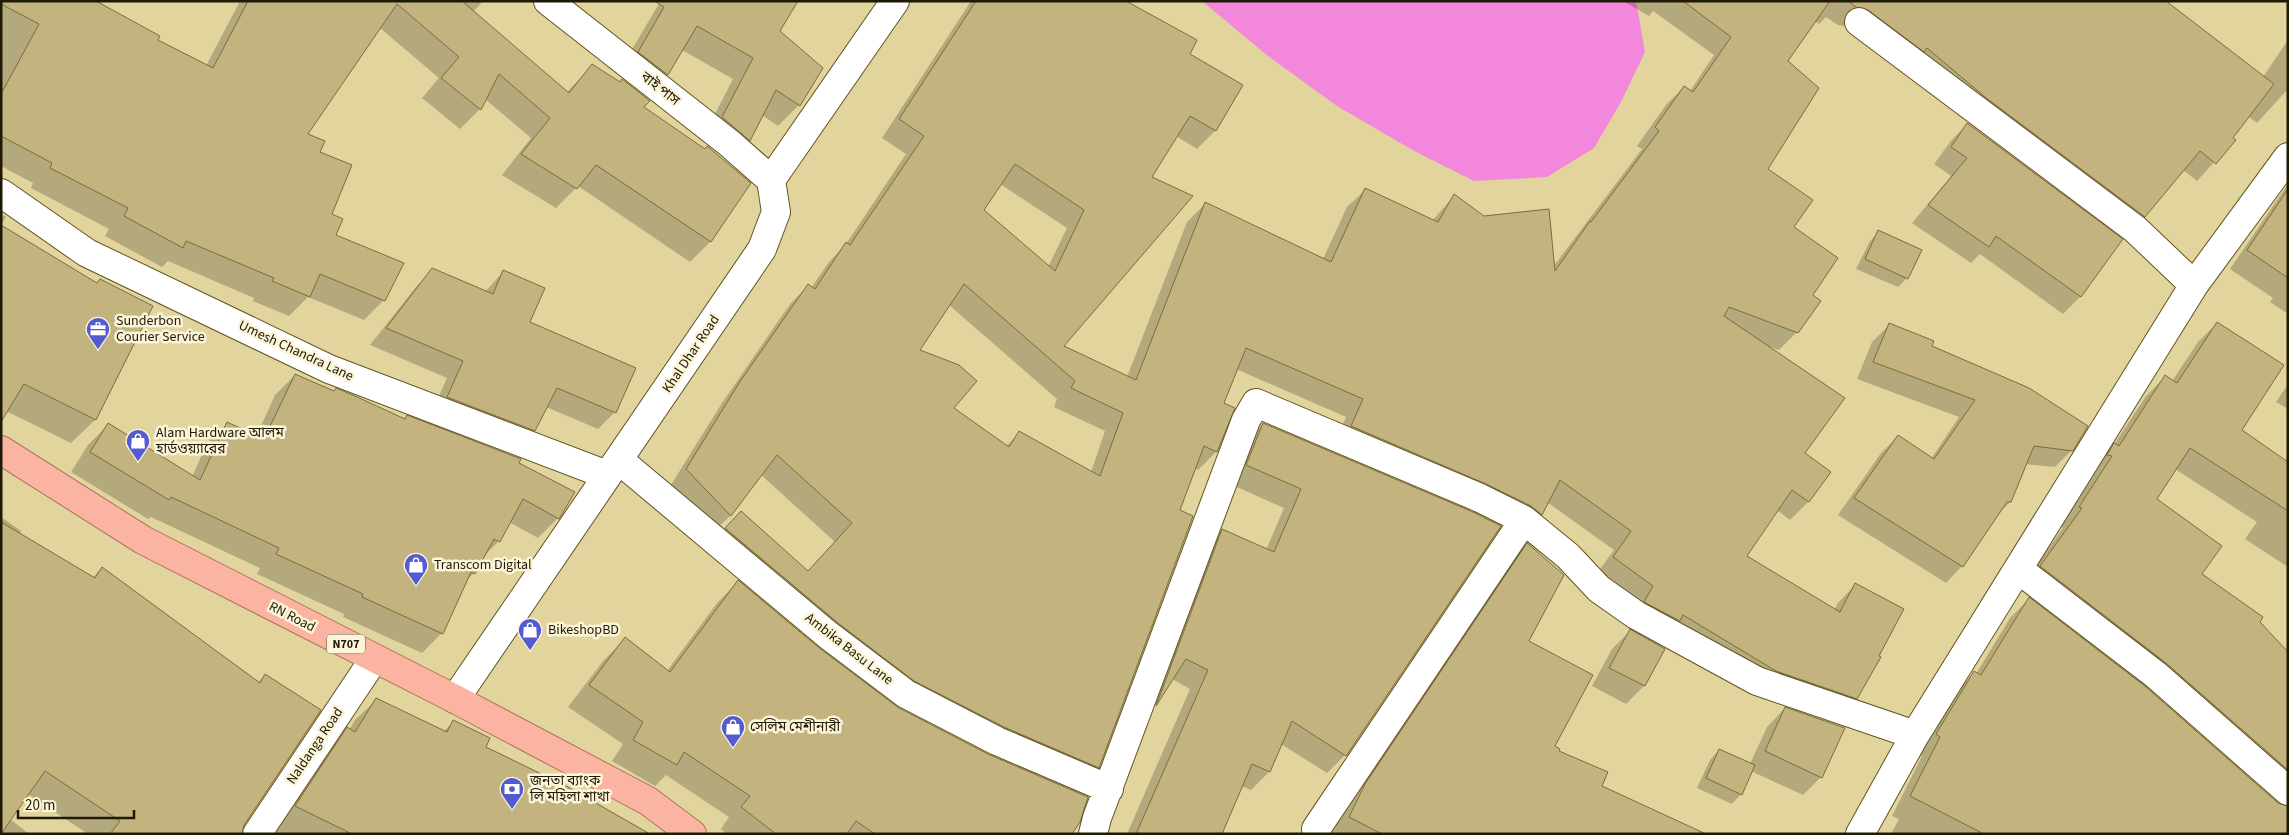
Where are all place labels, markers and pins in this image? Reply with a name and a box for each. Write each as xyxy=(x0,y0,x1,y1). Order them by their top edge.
place label: Sunderbon Courier Service xyxy=(116,311,205,347)
office icon: Sunderbon Courier Service xyxy=(85,316,111,350)
place label: Alam Hardware আলম হার্ডওয়্যারের xyxy=(155,423,284,459)
shop icon: Alam Hardware আলম হার্ডওয়্যারের xyxy=(125,428,151,462)
shop icon: Transcom Digital xyxy=(403,552,429,586)
place label: Transcom Digital xyxy=(434,555,532,575)
shop icon: BikeshopBD xyxy=(517,617,543,651)
place label: BikeshopBD xyxy=(548,620,619,640)
shop icon: সেলিম মেশীনারী xyxy=(720,714,746,748)
place label: সেলিম মেশীনারী xyxy=(750,717,840,737)
place label: জনতা ব্যাংক লি মহিলা শাখা xyxy=(529,771,610,807)
bank icon: জনতা ব্যাংক লি মহিলা শাখা xyxy=(499,776,525,810)

